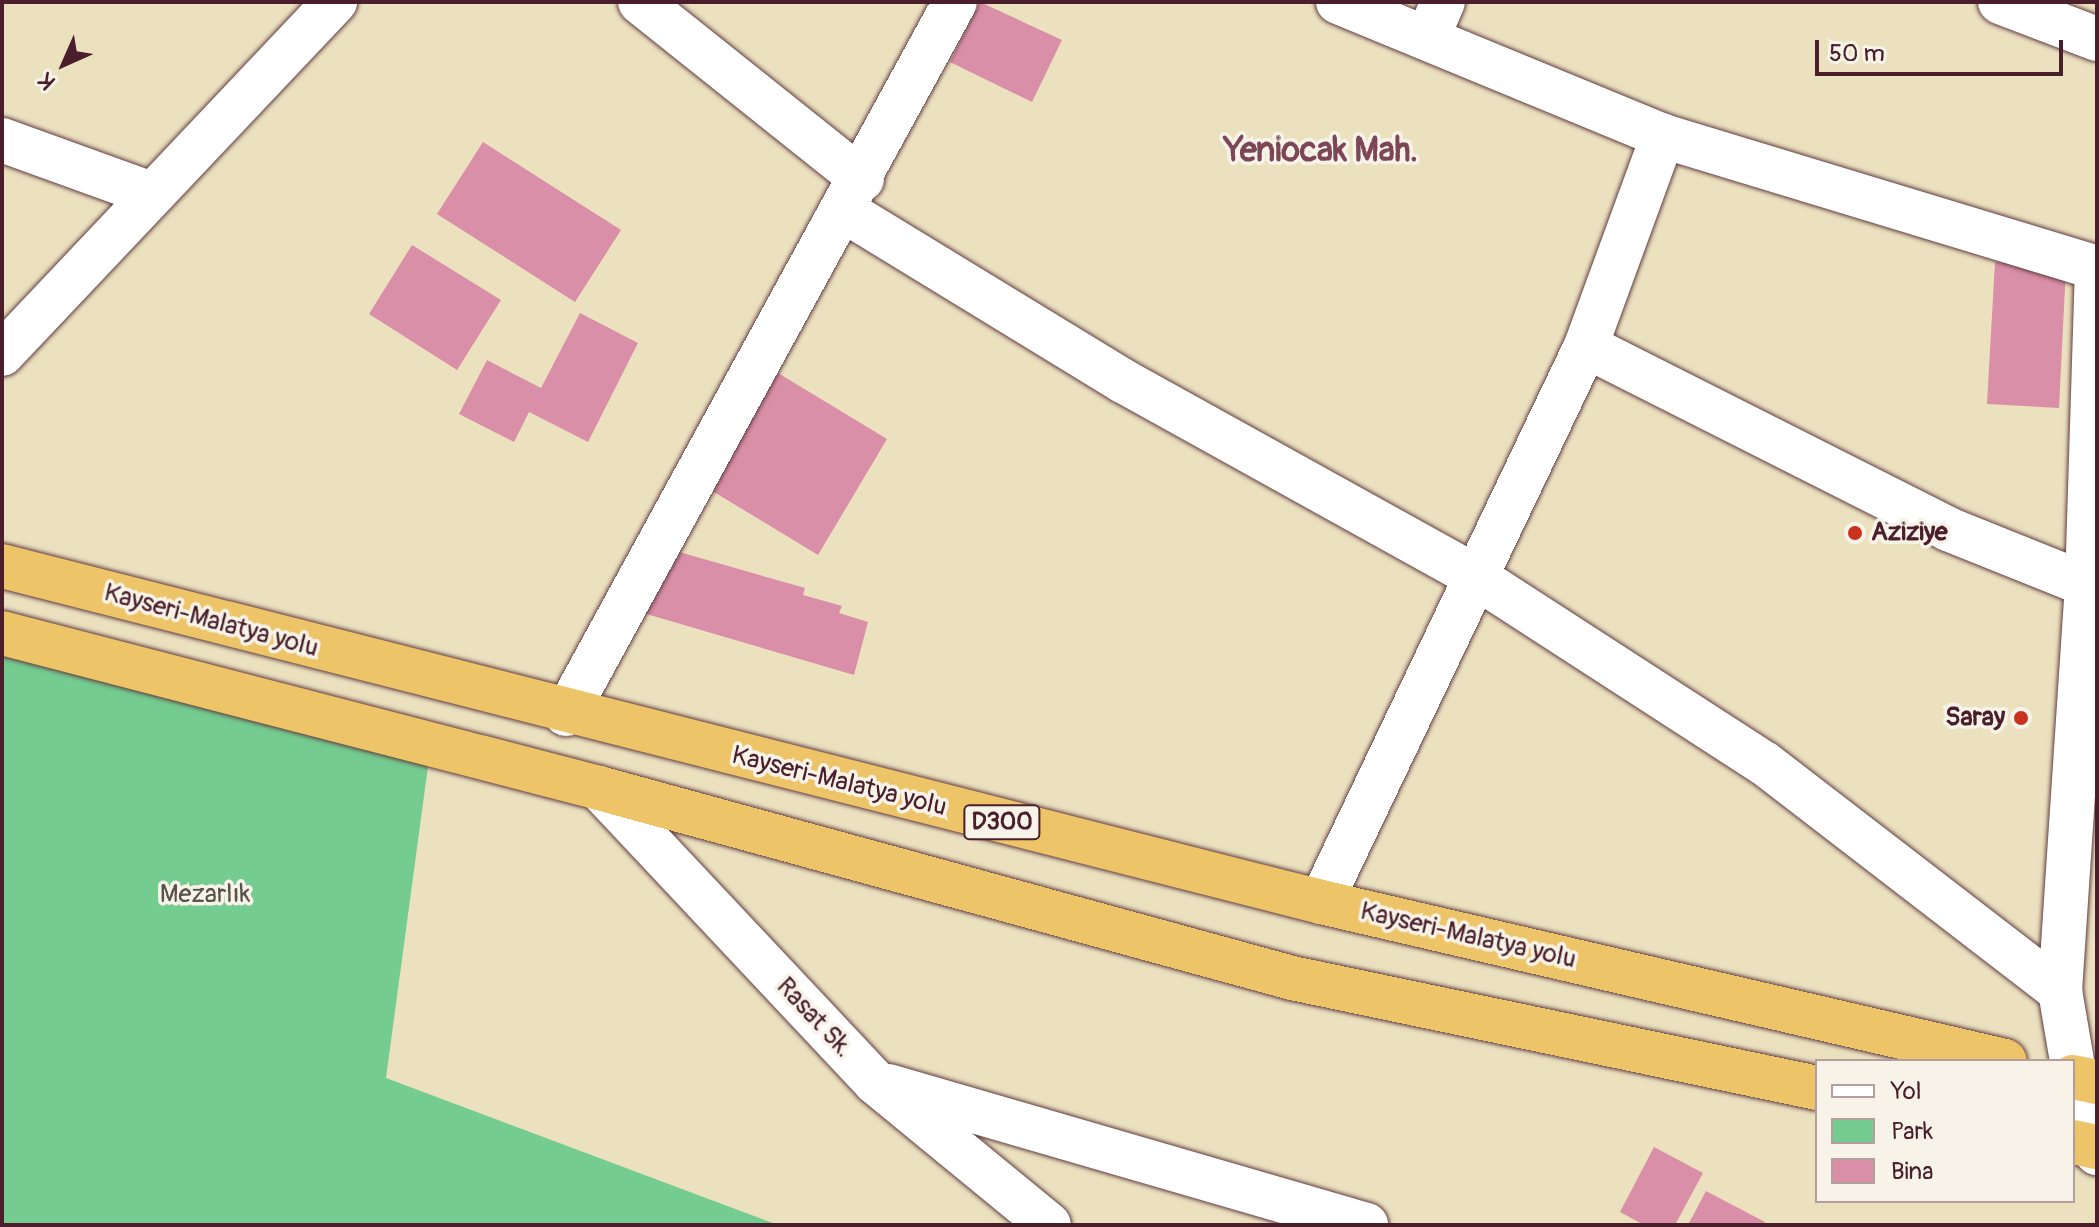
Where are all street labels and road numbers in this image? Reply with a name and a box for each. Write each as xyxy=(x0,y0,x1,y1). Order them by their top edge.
street label: Kayseri-Malatya yolu xyxy=(101,577,321,665)
street label: Kayseri-Malatya yolu xyxy=(728,740,950,824)
road number: D300 xyxy=(962,802,1042,842)
street label: Kayseri-Malatya yolu xyxy=(1357,896,1579,976)
street label: Rasat Sk. xyxy=(769,972,859,1064)

